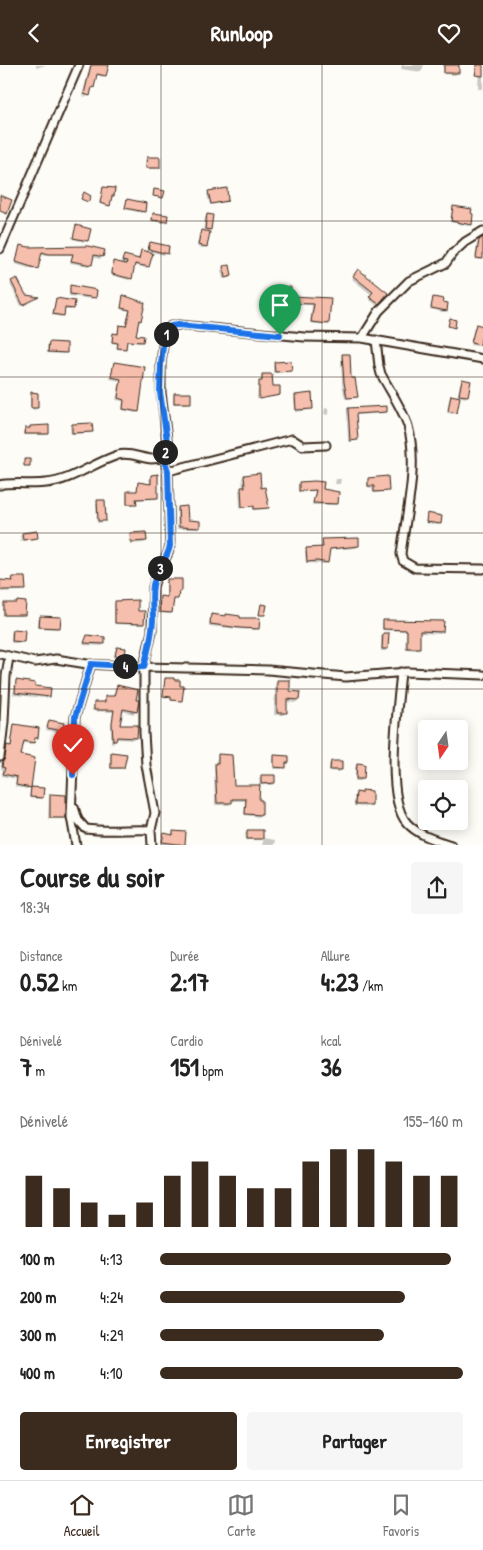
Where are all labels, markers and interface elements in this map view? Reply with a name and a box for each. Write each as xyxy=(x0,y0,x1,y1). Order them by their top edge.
text: Runloop xyxy=(211,18,272,48)
icon: back xyxy=(20,19,48,47)
icon: heart xyxy=(435,19,463,47)
pin xyxy=(259,284,301,335)
icon: arrive xyxy=(266,291,294,319)
pin: 1 xyxy=(154,321,178,347)
text: 1 xyxy=(164,325,169,344)
pin: 2 xyxy=(152,439,178,465)
text: 2 xyxy=(162,443,169,462)
pin: 3 xyxy=(148,555,172,581)
text: 3 xyxy=(157,559,164,578)
pin: 4 xyxy=(112,653,138,679)
text: 4 xyxy=(123,657,128,676)
north arrow xyxy=(418,720,468,770)
map controls xyxy=(418,720,468,830)
pin xyxy=(52,724,94,775)
icon: check xyxy=(59,731,87,759)
button: locate xyxy=(418,780,468,830)
text: Course du soir xyxy=(20,858,165,896)
button: share xyxy=(411,862,463,914)
text: 18:34 xyxy=(20,896,50,918)
text: Distance xyxy=(20,946,63,965)
text: Durée xyxy=(170,946,199,965)
text: Allure xyxy=(321,946,350,965)
text: 0.52 xyxy=(20,965,59,999)
text: 2:17 xyxy=(170,965,209,999)
text: 4:23 xyxy=(321,965,359,999)
text: km xyxy=(59,976,77,995)
text: /km xyxy=(359,976,383,995)
text: Dénivelé xyxy=(20,1031,62,1050)
text: Cardio xyxy=(170,1031,203,1050)
text: kcal xyxy=(321,1031,341,1050)
text: 7 xyxy=(20,1050,32,1084)
text: 151 xyxy=(170,1050,199,1084)
text: 36 xyxy=(321,1050,342,1084)
text: m xyxy=(32,1061,45,1080)
text: bpm xyxy=(199,1061,224,1080)
text: Dénivelé xyxy=(20,1110,68,1132)
text: 155–160 m xyxy=(403,1110,463,1132)
text: 100 m xyxy=(20,1248,55,1270)
text: 4:13 xyxy=(100,1248,123,1270)
text: 200 m xyxy=(20,1286,56,1308)
text: 4:24 xyxy=(100,1286,123,1308)
text: 300 m xyxy=(20,1324,56,1346)
text: 4:29 xyxy=(100,1324,123,1346)
text: 400 m xyxy=(20,1362,55,1384)
text: 4:10 xyxy=(100,1362,123,1384)
button: Enregistrer xyxy=(20,1412,237,1470)
button: Partager xyxy=(247,1412,463,1470)
tab: Accueil xyxy=(64,1491,99,1540)
tab: Carte xyxy=(227,1491,256,1540)
tab: Favoris xyxy=(383,1491,419,1540)

